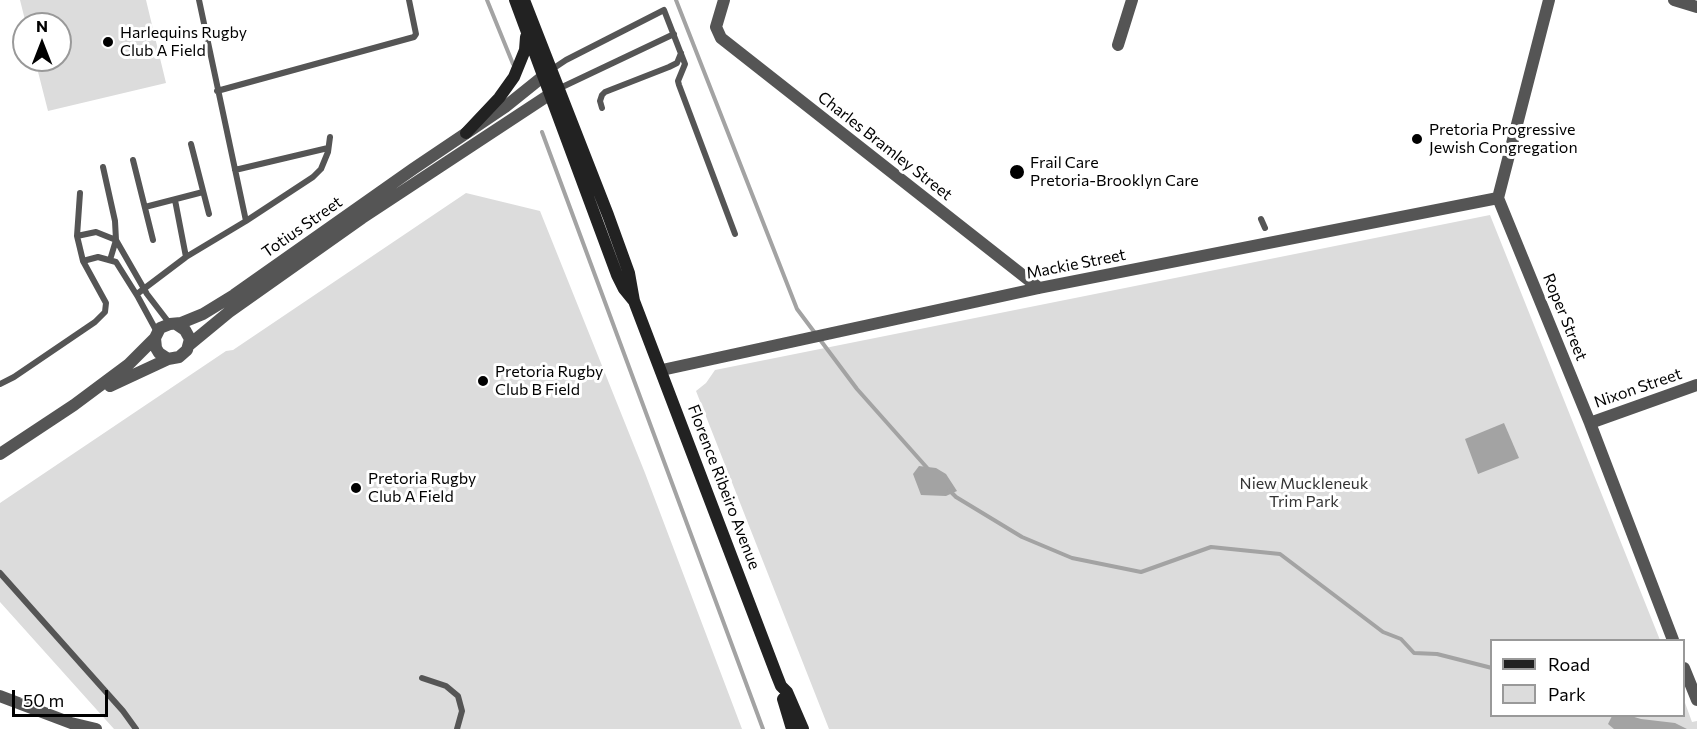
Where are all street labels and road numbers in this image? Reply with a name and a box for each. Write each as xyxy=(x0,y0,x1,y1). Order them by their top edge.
street label: Charles Bramley Street xyxy=(814,87,956,205)
street label: Totius Street xyxy=(258,192,346,262)
street label: Mackie Street xyxy=(1025,245,1127,283)
street label: Roper Street xyxy=(1539,271,1591,363)
street label: Nixon Street xyxy=(1592,364,1684,412)
street label: Florence Ribeiro Avenue xyxy=(684,402,764,572)

